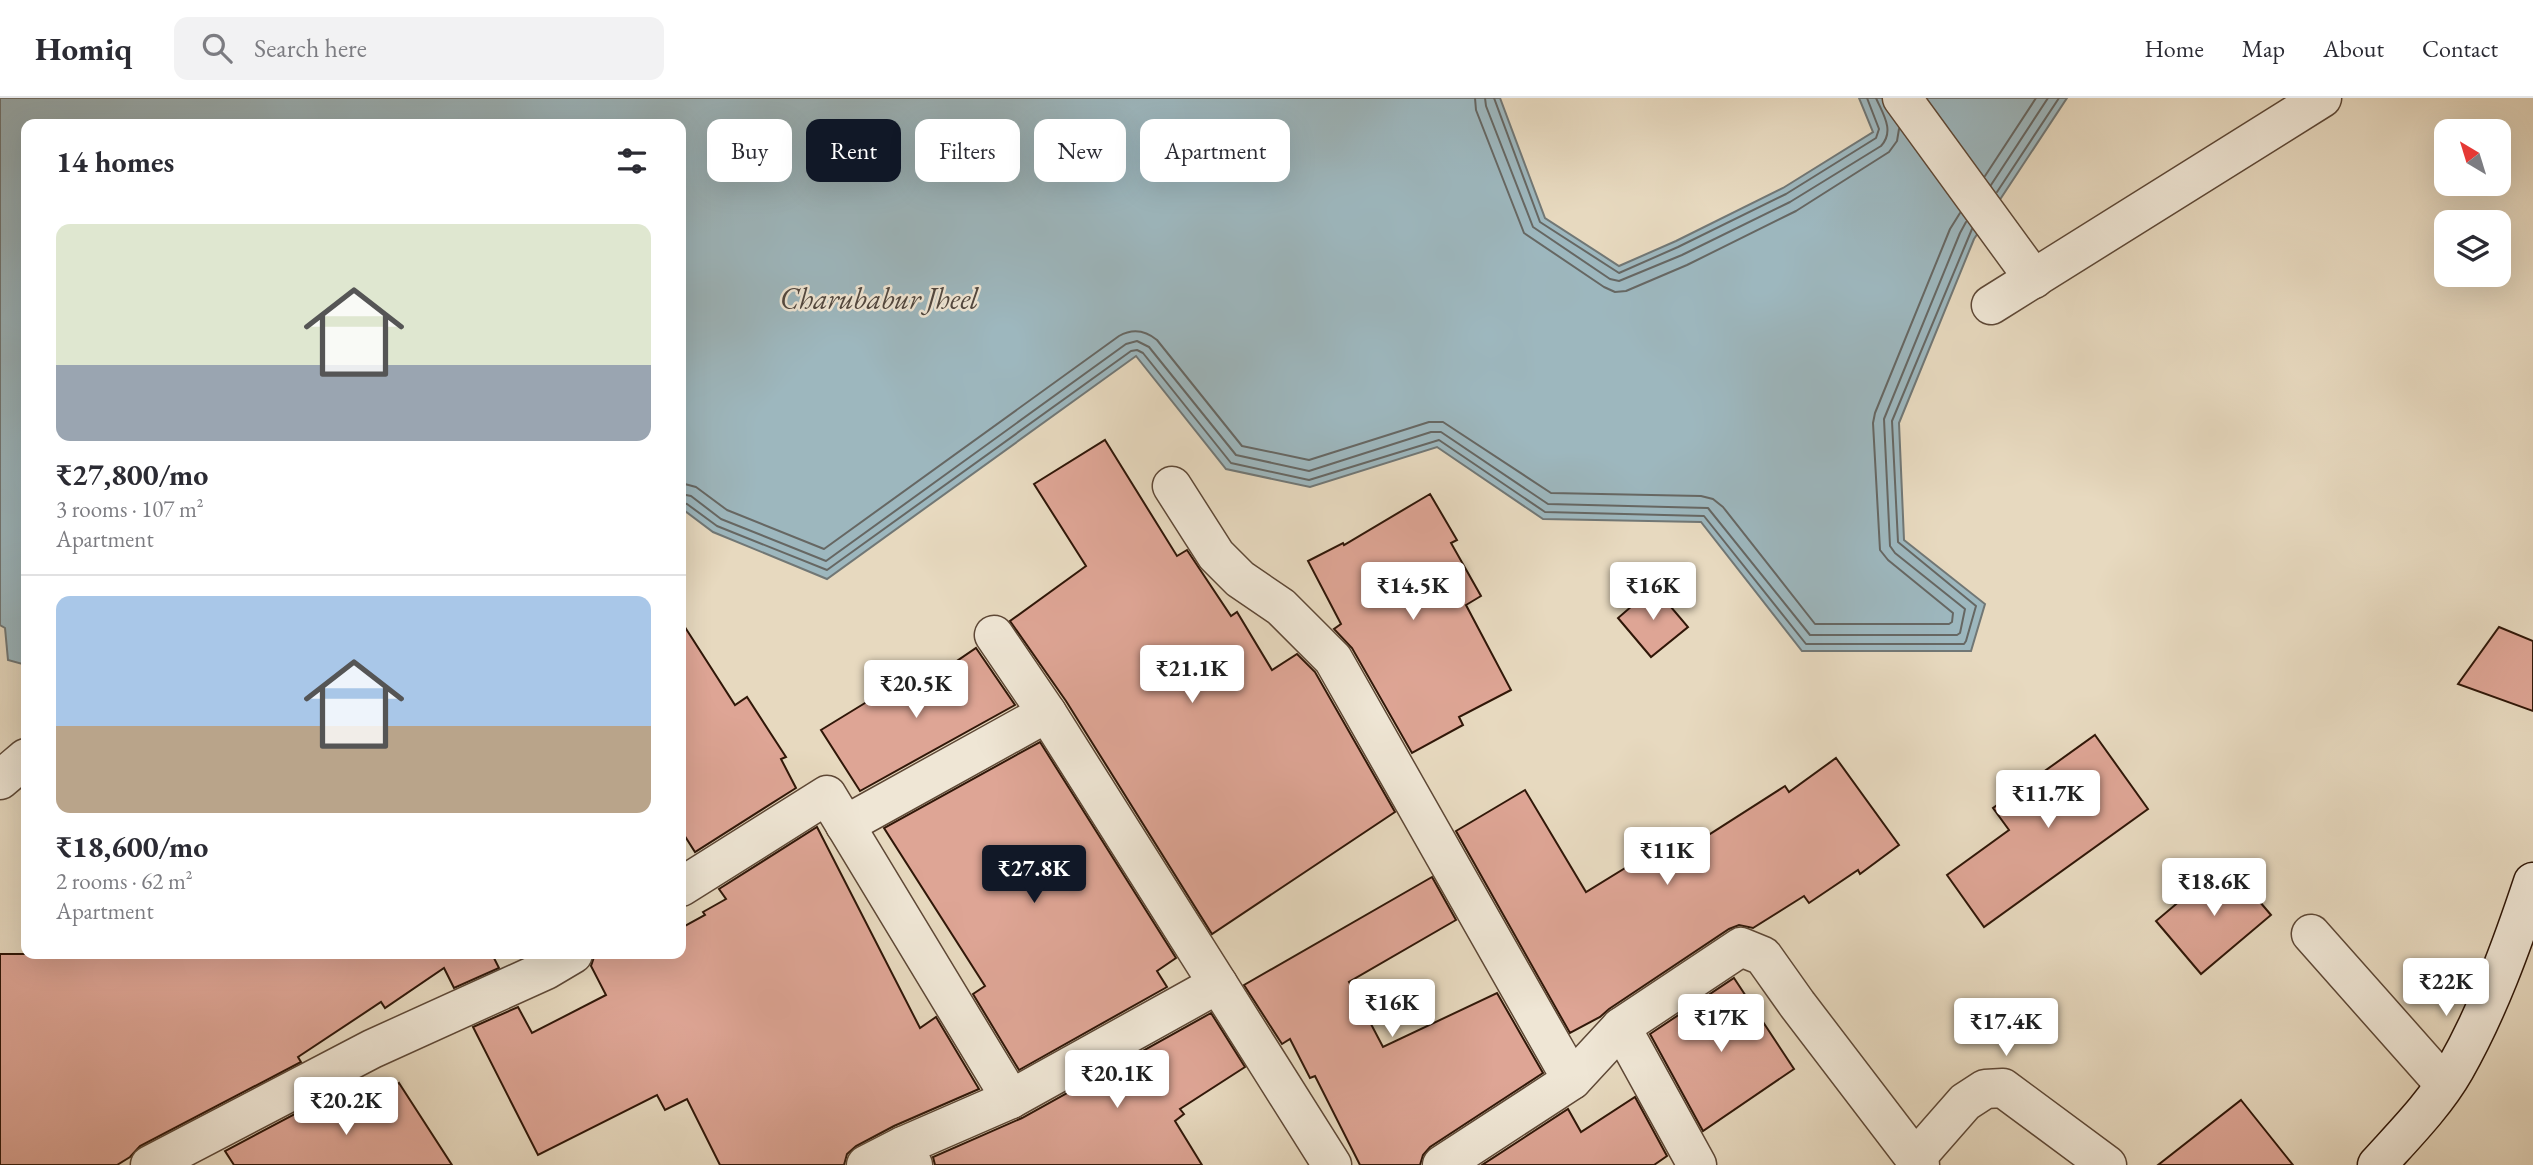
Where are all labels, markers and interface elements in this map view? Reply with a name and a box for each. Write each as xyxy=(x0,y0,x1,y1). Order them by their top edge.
search box xyxy=(174,17,664,80)
text: Homiq xyxy=(35,27,132,70)
icon: search xyxy=(198,29,236,67)
text: Search here xyxy=(254,31,367,65)
text: Home xyxy=(2144,33,2204,64)
text: Map xyxy=(2242,33,2285,64)
text: About xyxy=(2323,33,2384,64)
text: Contact xyxy=(2422,33,2498,64)
chip: Buy xyxy=(707,119,792,182)
chip: Rent xyxy=(806,119,901,182)
chip: Filters xyxy=(915,119,1020,182)
chip: New xyxy=(1034,119,1126,182)
chip: Apartment xyxy=(1140,119,1290,182)
north arrow xyxy=(2434,119,2511,196)
map controls xyxy=(2434,119,2511,287)
text: 14 homes xyxy=(56,142,174,181)
icon: filters xyxy=(613,142,651,180)
button: layers xyxy=(2434,210,2511,287)
icon: home xyxy=(291,269,417,395)
water label: Charubabur Jheel xyxy=(780,279,980,318)
text: ₹27,800/mo xyxy=(56,455,208,494)
text: 3 rooms · 107 m² xyxy=(56,494,204,524)
text: Apartment xyxy=(56,524,154,554)
pin: ₹14.5K xyxy=(1356,562,1470,622)
pin: ₹16K xyxy=(1612,562,1694,622)
text: ₹14.5K xyxy=(1377,570,1449,600)
text: ₹16K xyxy=(1626,570,1680,600)
icon: home xyxy=(291,641,417,767)
pin: ₹21.1K xyxy=(1135,646,1249,705)
text: ₹21.1K xyxy=(1156,653,1228,683)
pin: ₹20.5K xyxy=(859,660,973,720)
text: ₹20.5K xyxy=(880,668,952,698)
pin: ₹11.7K xyxy=(1991,770,2105,830)
text: ₹11.7K xyxy=(2012,778,2084,808)
text: ₹18,600/mo xyxy=(56,827,208,866)
pin: ₹11K xyxy=(1626,828,1708,887)
text: ₹11K xyxy=(1640,835,1694,865)
pin: ₹27.8K xyxy=(977,846,1091,905)
text: ₹27.8K xyxy=(998,853,1070,883)
pin: ₹18.6K xyxy=(2157,858,2271,918)
text: 2 rooms · 62 m² xyxy=(56,866,193,896)
text: ₹18.6K xyxy=(2178,866,2250,896)
text: Apartment xyxy=(56,896,154,926)
pin: ₹22K xyxy=(2405,958,2487,1018)
text: ₹22K xyxy=(2419,966,2473,996)
pin: ₹16K xyxy=(1351,979,1433,1039)
text: ₹16K xyxy=(1365,987,1419,1017)
pin: ₹17K xyxy=(1680,995,1762,1054)
pin: ₹17.4K xyxy=(1949,998,2063,1058)
text: ₹17K xyxy=(1694,1002,1748,1032)
text: ₹17.4K xyxy=(1970,1006,2042,1036)
pin: ₹20.1K xyxy=(1060,1051,1174,1110)
text: ₹20.1K xyxy=(1081,1058,1153,1088)
pin: ₹20.2K xyxy=(289,1077,403,1137)
text: ₹20.2K xyxy=(310,1085,382,1115)

